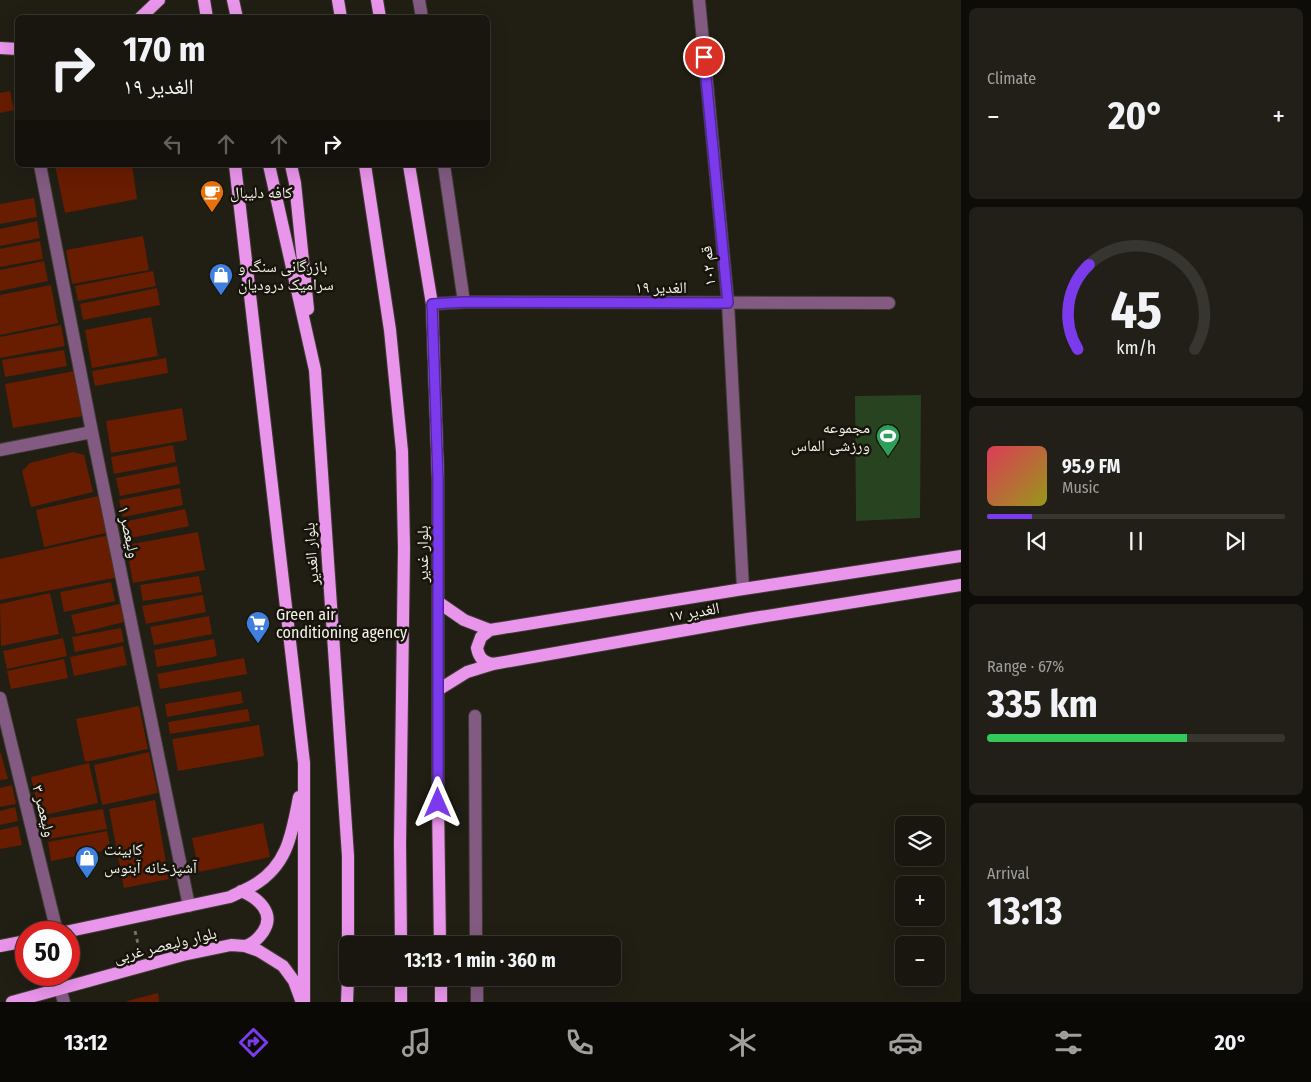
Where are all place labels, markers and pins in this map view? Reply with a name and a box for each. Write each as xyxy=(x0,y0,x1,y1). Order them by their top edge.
pin xyxy=(683,36,725,78)
cafe icon: کافه دلیبال xyxy=(199,179,225,213)
place label: کافه دلیبال xyxy=(230,183,293,203)
place label: بازرگانی سنگ و سرامیک درودیان xyxy=(238,257,334,295)
shop icon: بازرگانی سنگ و سرامیک درودیان xyxy=(208,262,234,296)
place label: مجموعه ورزشی الماس xyxy=(791,418,870,456)
sports icon: مجموعه ورزشی الماس xyxy=(875,423,901,457)
place label: Green air conditioning agency xyxy=(276,605,408,642)
supermarket icon: Green air conditioning agency xyxy=(245,610,271,644)
place label: کابینت آشپزخانه آبنوس xyxy=(104,840,198,878)
shop icon: کابینت آشپزخانه آبنوس xyxy=(74,845,100,879)

